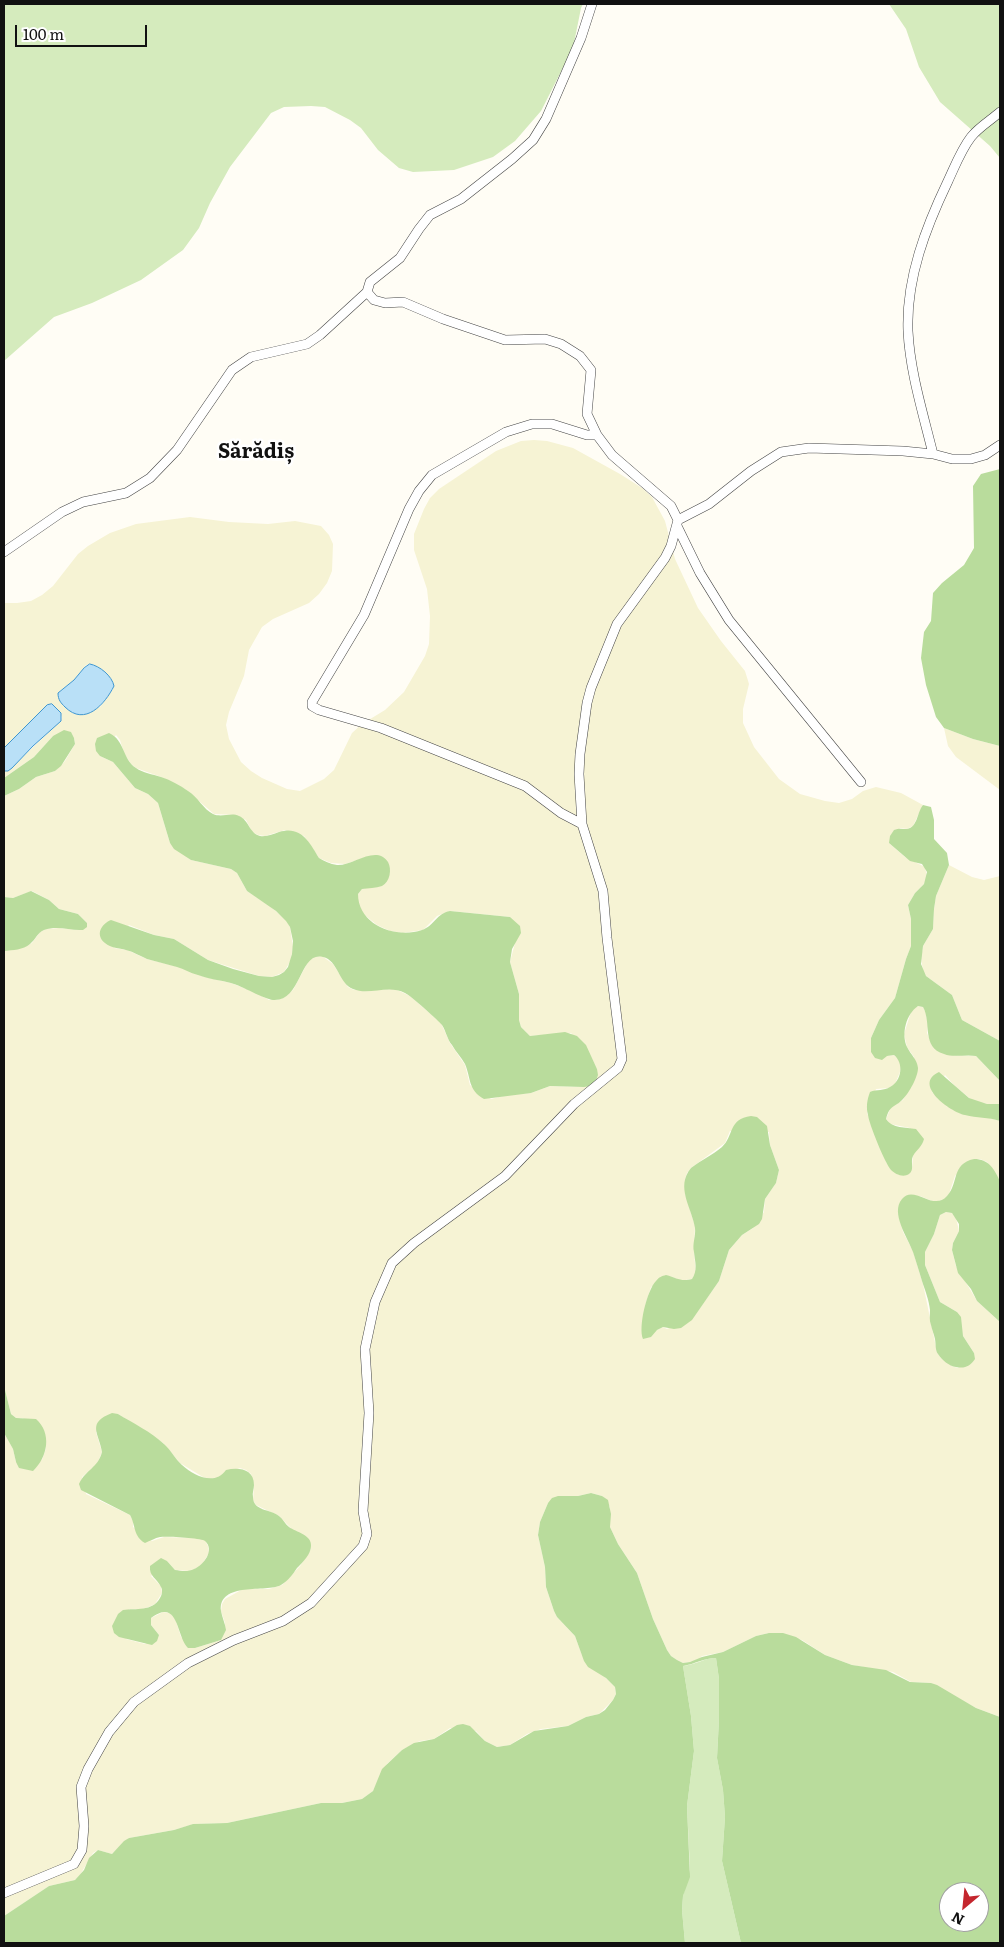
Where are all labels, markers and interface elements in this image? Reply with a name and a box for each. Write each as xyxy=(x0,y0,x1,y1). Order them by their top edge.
scale bar xyxy=(18,15,150,47)
text: 100 m xyxy=(23,22,64,45)
district label: Sărădiș xyxy=(218,440,294,464)
north arrow xyxy=(939,1882,989,1932)
text: N xyxy=(948,1908,967,1931)

